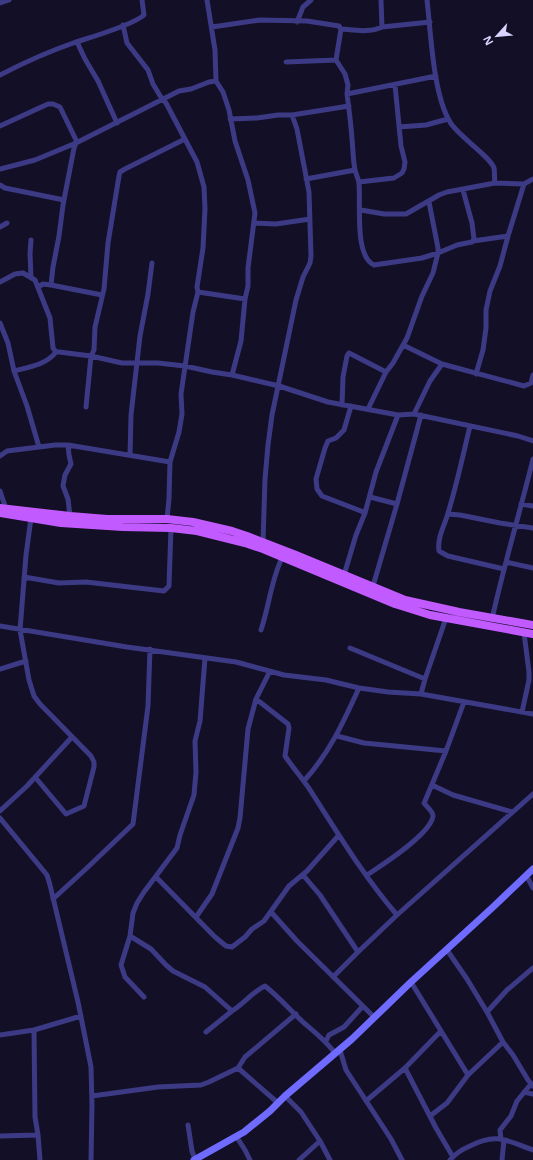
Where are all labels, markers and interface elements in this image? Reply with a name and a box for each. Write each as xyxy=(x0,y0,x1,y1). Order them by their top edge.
north arrow xyxy=(477,16,517,56)
text: N xyxy=(479,33,496,48)

